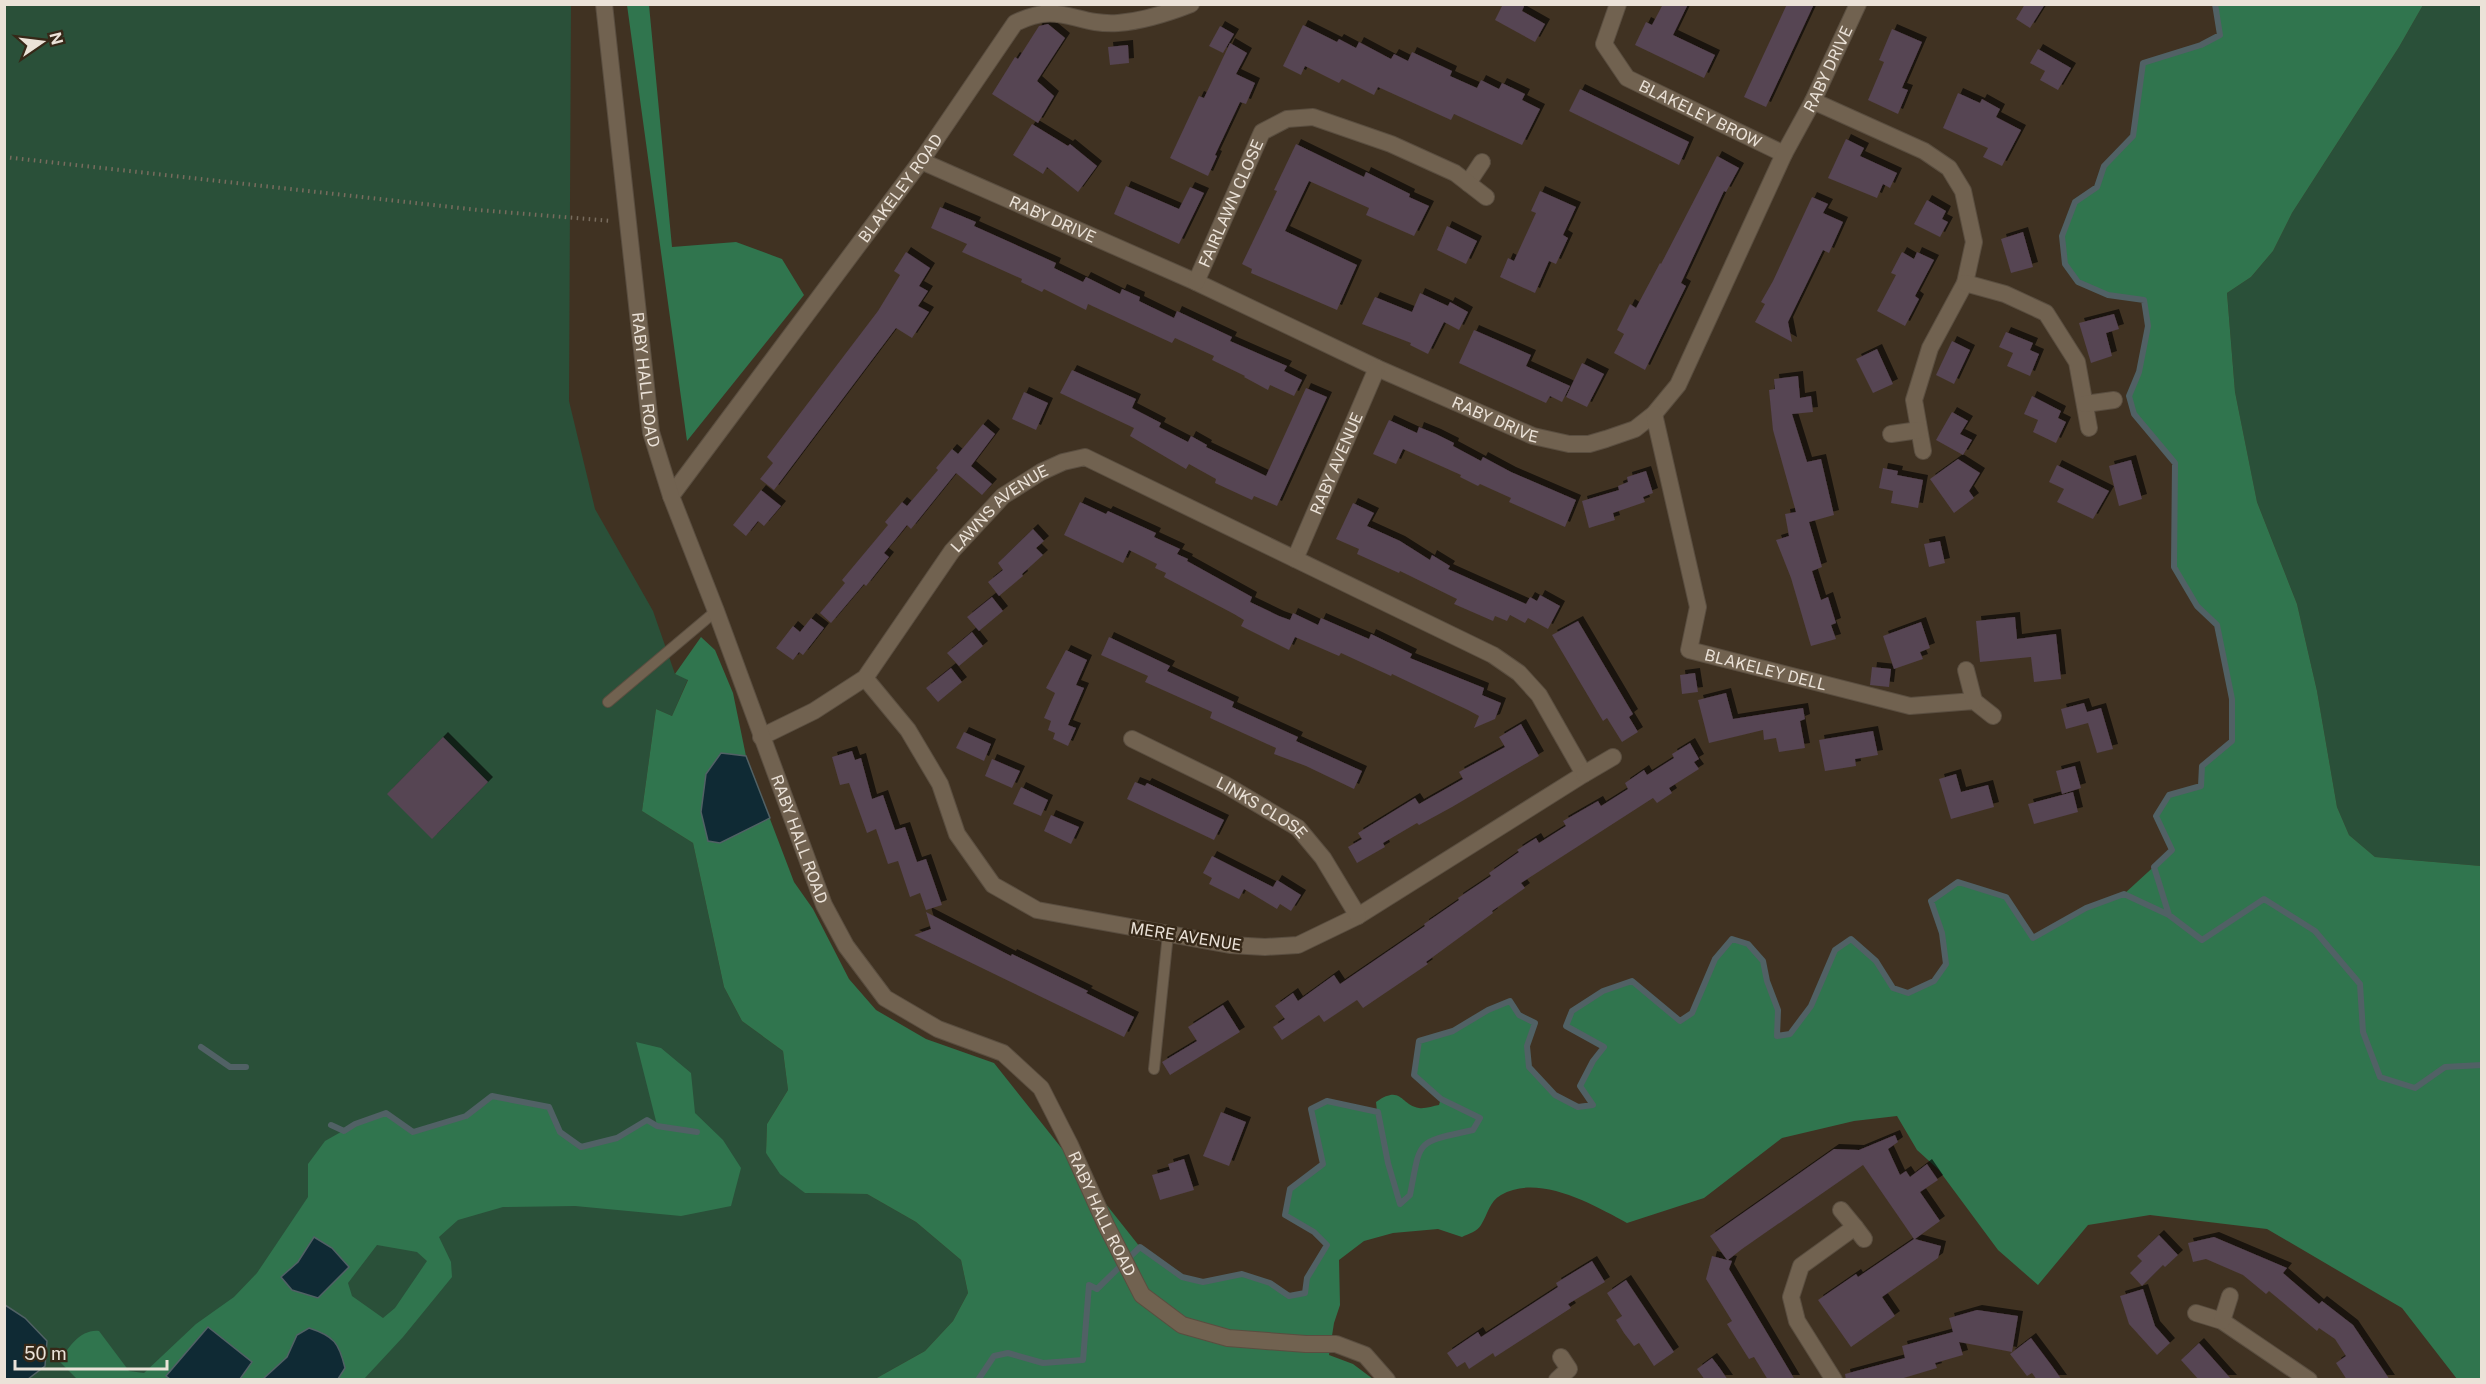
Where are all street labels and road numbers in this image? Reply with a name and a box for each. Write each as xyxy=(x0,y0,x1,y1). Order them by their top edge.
street label: RABY DRIVE xyxy=(1800,23,1856,116)
street label: BLAKELEY BROW xyxy=(1636,76,1765,152)
street label: BLAKELEY ROAD xyxy=(855,130,947,246)
street label: FAIRLAWN CLOSE xyxy=(1195,137,1268,270)
street label: RABY DRIVE xyxy=(1006,192,1099,247)
street label: RABY HALL ROAD xyxy=(628,311,664,450)
street label: RABY DRIVE xyxy=(1449,393,1540,447)
street label: RABY AVENUE xyxy=(1306,410,1367,518)
street label: LAWNS AVENUE xyxy=(947,461,1051,556)
street label: BLAKELEY DELL xyxy=(1703,645,1829,695)
street label: RABY HALL ROAD xyxy=(767,772,832,906)
street label: LINKS CLOSE xyxy=(1213,773,1311,842)
street label: MERE AVENUE xyxy=(1129,918,1243,955)
street label: RABY HALL ROAD xyxy=(1064,1148,1140,1280)

